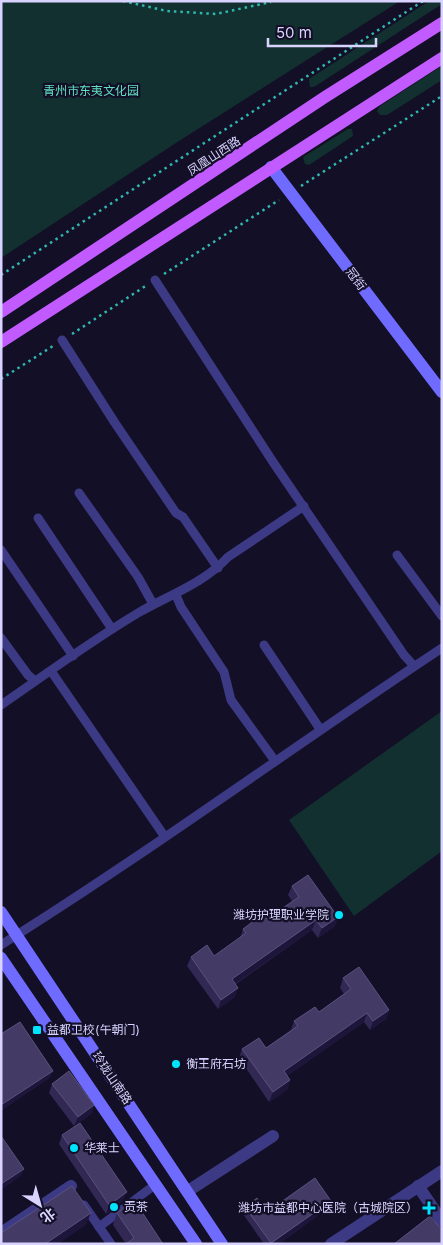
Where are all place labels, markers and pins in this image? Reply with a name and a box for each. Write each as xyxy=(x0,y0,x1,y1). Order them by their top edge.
place label: 潍坊护理职业学院 xyxy=(233,907,329,922)
marker: 潍坊护理职业学院 xyxy=(333,909,345,921)
place label: 益都卫校(午朝门) xyxy=(47,1022,140,1037)
marker: 益都卫校(午朝门) xyxy=(31,1024,43,1036)
place label: 衡王府石坊 xyxy=(186,1056,246,1071)
marker: 衡王府石坊 xyxy=(170,1058,182,1070)
place label: 华莱士 xyxy=(84,1140,120,1155)
marker: 华莱士 xyxy=(68,1142,80,1154)
place label: 贡茶 xyxy=(124,1199,148,1214)
place label: 潍坊市益都中心医院（古城院区） xyxy=(238,1200,418,1215)
marker: 贡茶 xyxy=(108,1201,120,1213)
marker: 潍坊市益都中心医院（古城院区） xyxy=(422,1201,436,1215)

